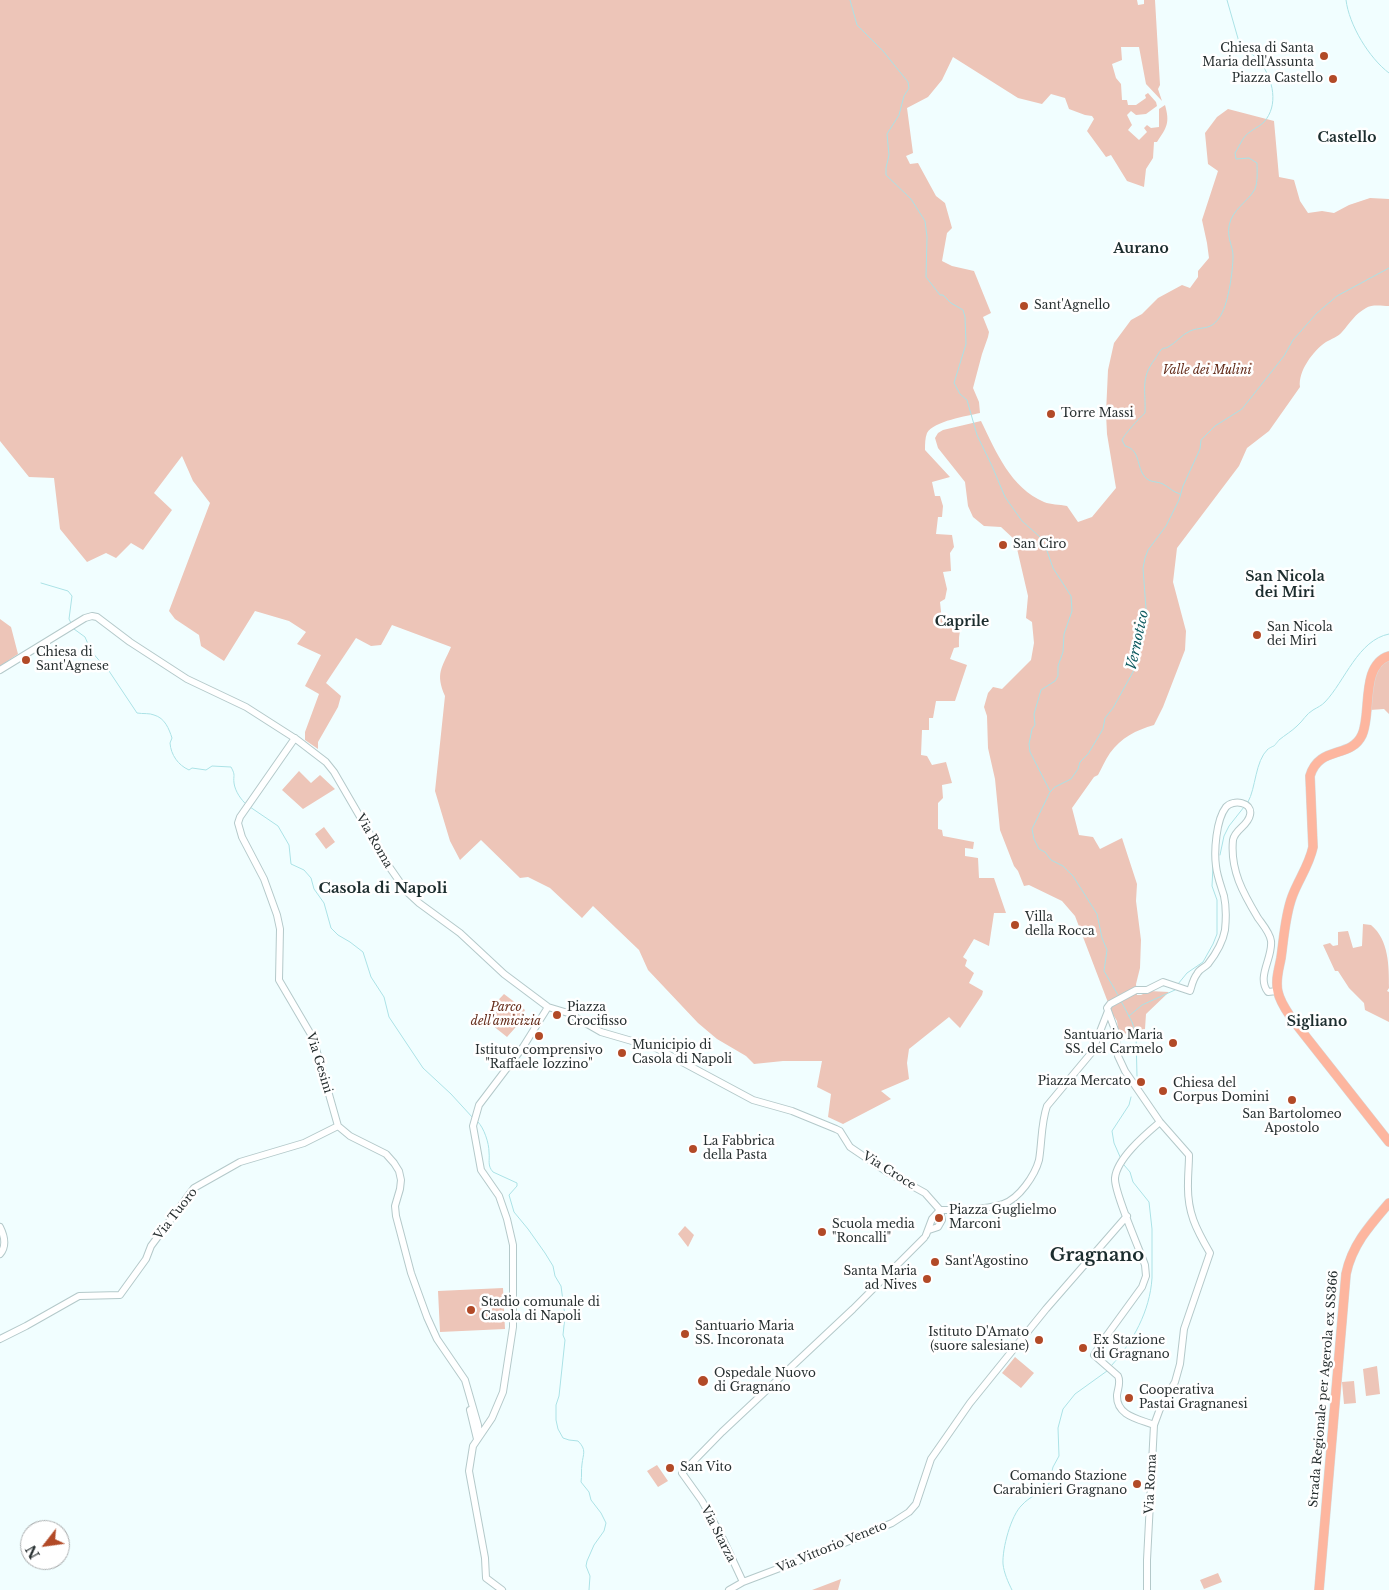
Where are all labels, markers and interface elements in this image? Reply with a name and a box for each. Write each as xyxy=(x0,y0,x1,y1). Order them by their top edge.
place label: Chiesa di Santa Maria dell'Assunta xyxy=(1202,42,1314,70)
marker: Chiesa di Santa Maria dell'Assunta xyxy=(1318,50,1330,62)
place label: Piazza Castello xyxy=(1232,72,1323,86)
marker: Piazza Castello xyxy=(1327,73,1339,85)
district label: Castello xyxy=(1318,130,1376,146)
district label: Aurano xyxy=(1113,241,1169,257)
place label: Sant'Agnello xyxy=(1034,299,1110,313)
marker: Sant'Agnello xyxy=(1018,300,1030,312)
park label: Valle dei Mulini xyxy=(1162,364,1252,378)
place label: Torre Massi xyxy=(1061,407,1134,421)
marker: Torre Massi xyxy=(1045,408,1057,420)
place label: San Ciro xyxy=(1013,538,1066,552)
marker: San Ciro xyxy=(997,539,1009,551)
district label: San Nicola dei Miri xyxy=(1245,569,1325,602)
water label: Vernotico xyxy=(1123,608,1153,672)
district label: Caprile xyxy=(935,614,989,630)
place label: San Nicola dei Miri xyxy=(1267,621,1333,649)
marker: San Nicola dei Miri xyxy=(1251,629,1263,641)
place label: Chiesa di Sant'Agnese xyxy=(36,646,109,674)
marker: Chiesa di Sant'Agnese xyxy=(20,654,32,666)
street label: Via Roma xyxy=(353,811,395,871)
district label: Casola di Napoli xyxy=(319,880,447,898)
place label: Villa della Rocca xyxy=(1025,911,1095,939)
marker: Villa della Rocca xyxy=(1009,919,1021,931)
park label: Parco dell'amicizia xyxy=(471,1001,541,1029)
place label: Piazza Crocifisso xyxy=(567,1001,627,1029)
marker: Piazza Crocifisso xyxy=(551,1009,563,1021)
district label: Sigliano xyxy=(1287,1014,1347,1030)
place label: Santuario Maria SS. del Carmelo xyxy=(1064,1029,1163,1057)
marker: Istituto comprensivo "Raffaele Iozzino" xyxy=(533,1030,545,1042)
street label: Via Gesini xyxy=(303,1031,335,1095)
marker: Santuario Maria SS. del Carmelo xyxy=(1167,1037,1179,1049)
place label: Municipio di Casola di Napoli xyxy=(632,1039,732,1067)
place label: Istituto comprensivo "Raffaele Iozzino" xyxy=(475,1044,603,1072)
marker: Municipio di Casola di Napoli xyxy=(616,1047,628,1059)
place label: Piazza Mercato xyxy=(1038,1075,1131,1089)
marker: Piazza Mercato xyxy=(1135,1076,1147,1088)
place label: Chiesa del Corpus Domini xyxy=(1173,1077,1269,1105)
marker: Chiesa del Corpus Domini xyxy=(1157,1085,1169,1097)
marker: San Bartolomeo Apostolo xyxy=(1286,1094,1298,1106)
place label: San Bartolomeo Apostolo xyxy=(1242,1108,1342,1136)
place label: La Fabbrica della Pasta xyxy=(703,1135,775,1163)
marker: La Fabbrica della Pasta xyxy=(687,1143,699,1155)
street label: Via Croce xyxy=(860,1149,918,1193)
street label: Via Tuoro xyxy=(151,1185,201,1243)
place label: Piazza Guglielmo Marconi xyxy=(949,1204,1057,1232)
marker: Piazza Guglielmo Marconi xyxy=(933,1212,945,1224)
place label: Scuola media "Roncalli" xyxy=(832,1218,915,1246)
marker: Scuola media "Roncalli" xyxy=(816,1226,828,1238)
district label: Gragnano xyxy=(1050,1245,1144,1267)
place label: Sant'Agostino xyxy=(945,1255,1028,1269)
marker: Sant'Agostino xyxy=(929,1256,941,1268)
place label: Santa Maria ad Nives xyxy=(844,1265,917,1293)
street label: Strada Regionale per Agerola ex SS366 xyxy=(1306,1270,1342,1508)
marker: Santa Maria ad Nives xyxy=(921,1273,933,1285)
place label: Stadio comunale di Casola di Napoli xyxy=(481,1296,600,1324)
marker: Stadio comunale di Casola di Napoli xyxy=(465,1304,477,1316)
place label: Santuario Maria SS. Incoronata xyxy=(695,1320,794,1348)
place label: Istituto D'Amato (suore salesiane) xyxy=(928,1326,1029,1354)
marker: Santuario Maria SS. Incoronata xyxy=(679,1328,691,1340)
marker: Istituto D'Amato (suore salesiane) xyxy=(1033,1334,1045,1346)
place label: Ex Stazione di Gragnano xyxy=(1093,1334,1170,1362)
marker: Ex Stazione di Gragnano xyxy=(1077,1342,1089,1354)
place label: Ospedale Nuovo di Gragnano xyxy=(714,1367,816,1395)
marker: Ospedale Nuovo di Gragnano xyxy=(696,1374,710,1388)
place label: Cooperativa Pastai Gragnanesi xyxy=(1139,1384,1248,1412)
marker: Cooperativa Pastai Gragnanesi xyxy=(1123,1392,1135,1404)
street label: Via Roma xyxy=(1142,1454,1160,1514)
place label: San Vito xyxy=(680,1461,732,1475)
marker: San Vito xyxy=(664,1462,676,1474)
place label: Comando Stazione Carabinieri Gragnano xyxy=(993,1470,1127,1498)
marker: Comando Stazione Carabinieri Gragnano xyxy=(1131,1478,1143,1490)
street label: Via Starza xyxy=(698,1503,738,1565)
street label: Via Vittorio Veneto xyxy=(775,1518,889,1576)
north arrow xyxy=(20,1520,70,1570)
text: N xyxy=(22,1542,44,1562)

